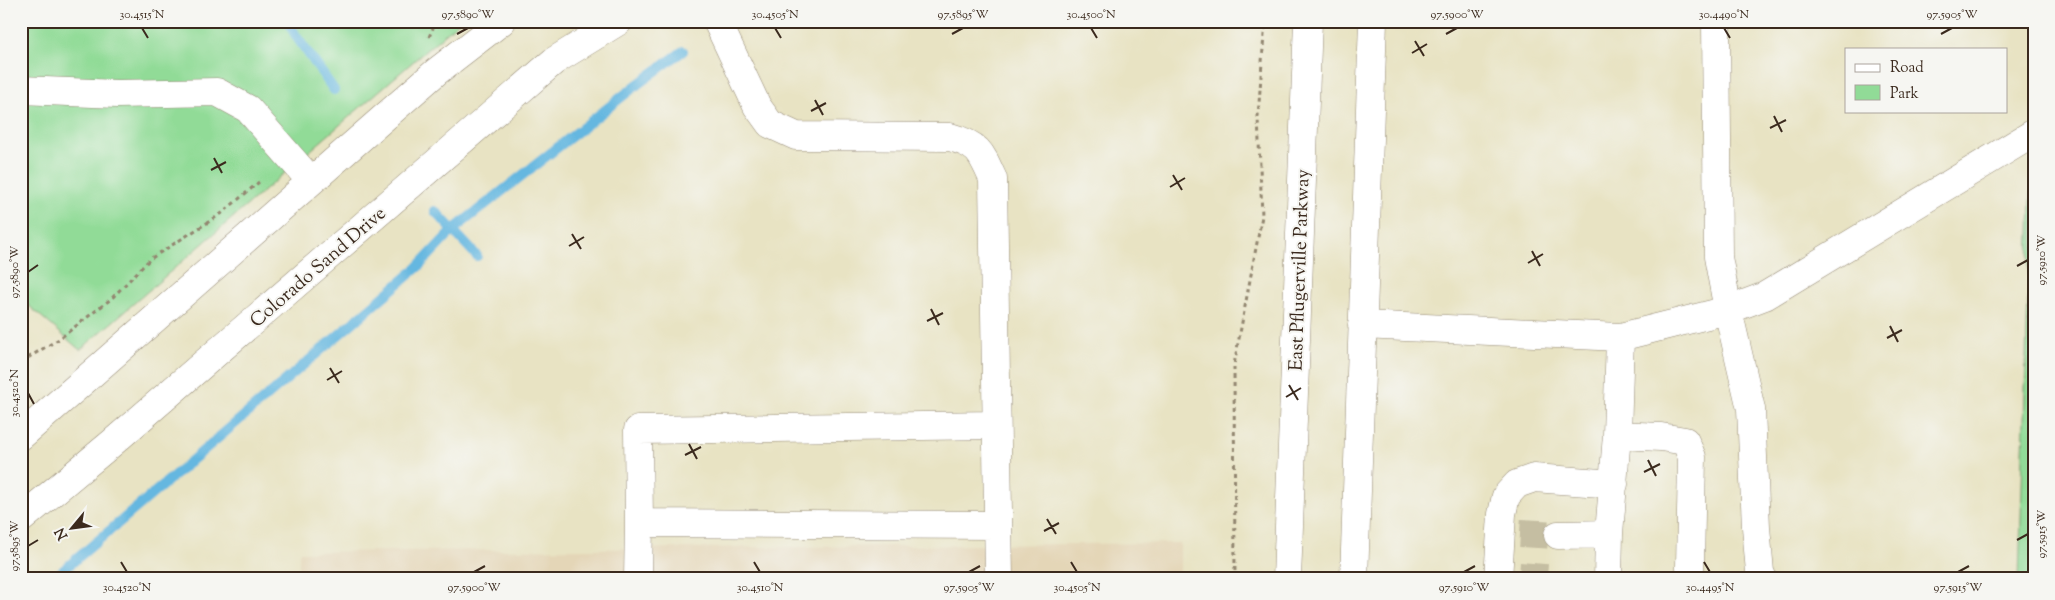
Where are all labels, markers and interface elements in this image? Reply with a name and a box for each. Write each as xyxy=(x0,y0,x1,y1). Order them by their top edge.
text: 30.4515°N xyxy=(120,6,165,24)
text: 97.5890°W xyxy=(442,6,495,24)
text: 30.4505°N xyxy=(751,6,799,24)
text: 97.5895°W xyxy=(938,6,989,24)
text: 30.4500°N xyxy=(1066,6,1116,24)
text: 97.5900°W xyxy=(1430,6,1484,24)
text: 30.4490°N xyxy=(1699,6,1750,24)
text: 97.5905°W xyxy=(1926,6,1978,24)
legend xyxy=(1845,48,2008,112)
text: Road xyxy=(1890,58,1924,79)
text: Park xyxy=(1890,84,1919,105)
street label: East Pflugerville Parkway xyxy=(1283,168,1318,371)
street label: Colorado Sand Drive xyxy=(245,201,393,335)
text: 97.5910°W xyxy=(2033,234,2051,285)
text: 97.5890°W xyxy=(6,245,24,298)
text: 30.4520°N xyxy=(6,368,24,417)
north arrow xyxy=(48,502,98,552)
text: 97.5915°W xyxy=(2033,509,2051,558)
text: 97.5895°W xyxy=(6,520,24,571)
text: N xyxy=(51,524,74,543)
text: 30.4520°N xyxy=(103,579,152,597)
text: 97.5900°W xyxy=(447,579,501,597)
text: 30.4510°N xyxy=(737,579,784,597)
text: 97.5905°W xyxy=(943,579,995,597)
text: 30.4505°N xyxy=(1053,579,1101,597)
text: 97.5910°W xyxy=(1439,579,1490,597)
text: 30.4495°N xyxy=(1686,579,1735,597)
text: 97.5915°W xyxy=(1934,579,1983,597)

